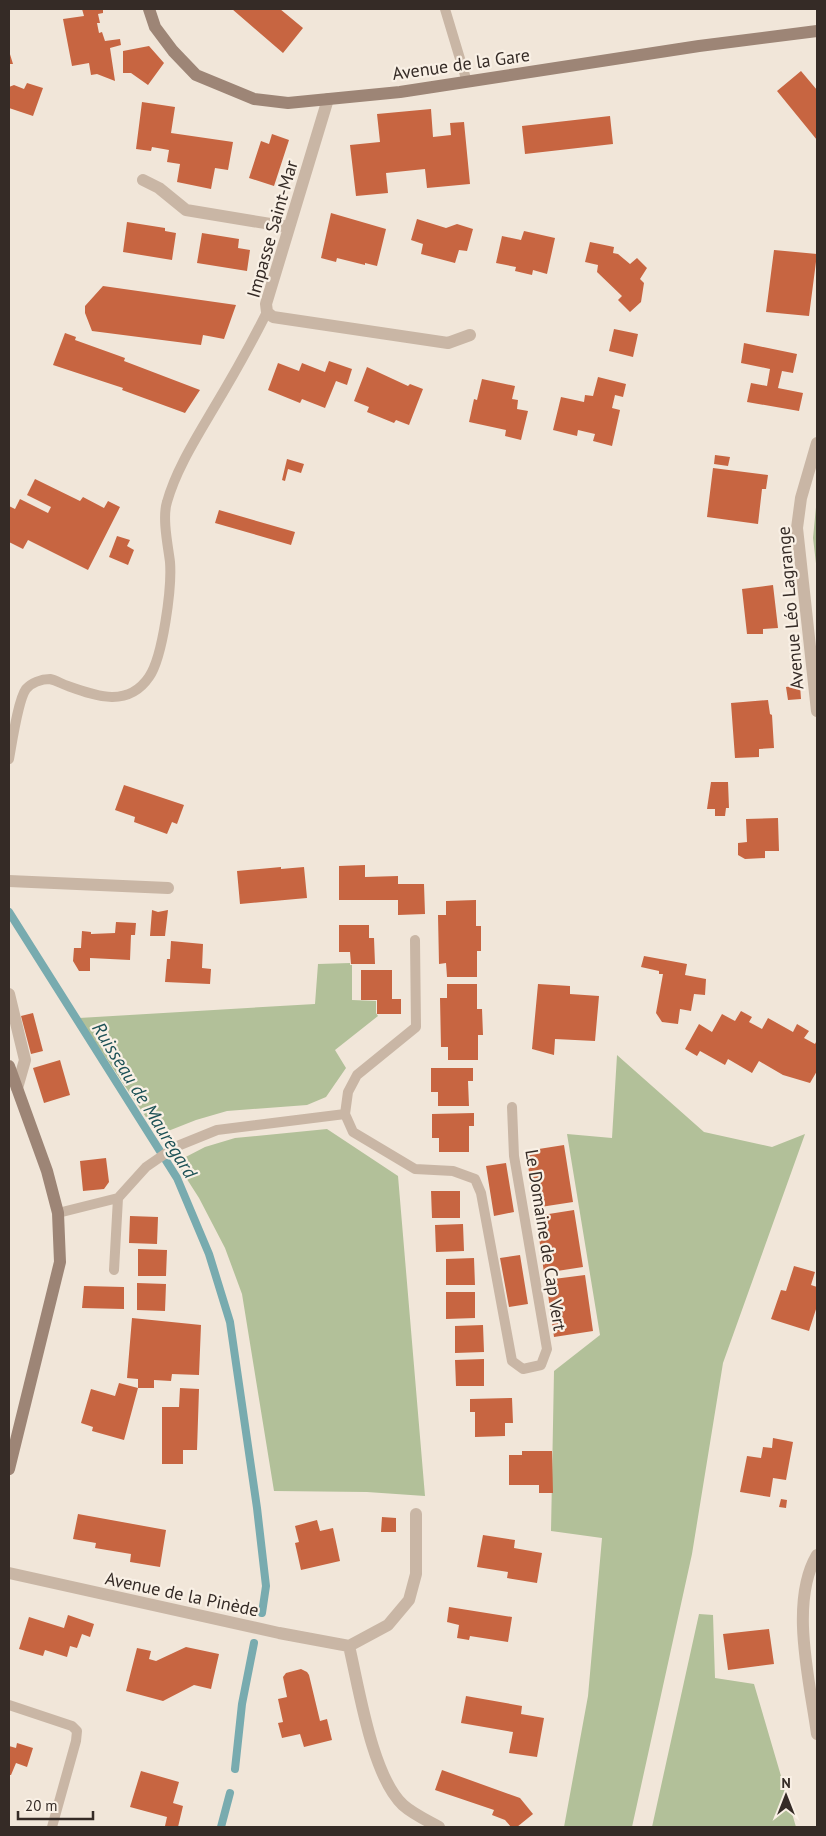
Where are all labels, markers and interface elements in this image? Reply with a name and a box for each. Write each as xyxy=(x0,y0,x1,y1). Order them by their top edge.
street label: Avenue de la Gare xyxy=(391,43,531,85)
street label: Impasse Saint-Mar xyxy=(241,158,303,300)
street label: Avenue Léo Lagrange xyxy=(771,525,809,691)
water label: Ruisseau de Mauregard xyxy=(87,1018,203,1184)
street label: Le Domaine de Cap Vert xyxy=(520,1148,572,1332)
street label: Avenue de la Pinède xyxy=(103,1566,261,1622)
north arrow xyxy=(761,1771,811,1821)
text: N xyxy=(781,1774,791,1792)
scale bar xyxy=(18,1788,92,1820)
text: 20 m xyxy=(25,1796,58,1815)

